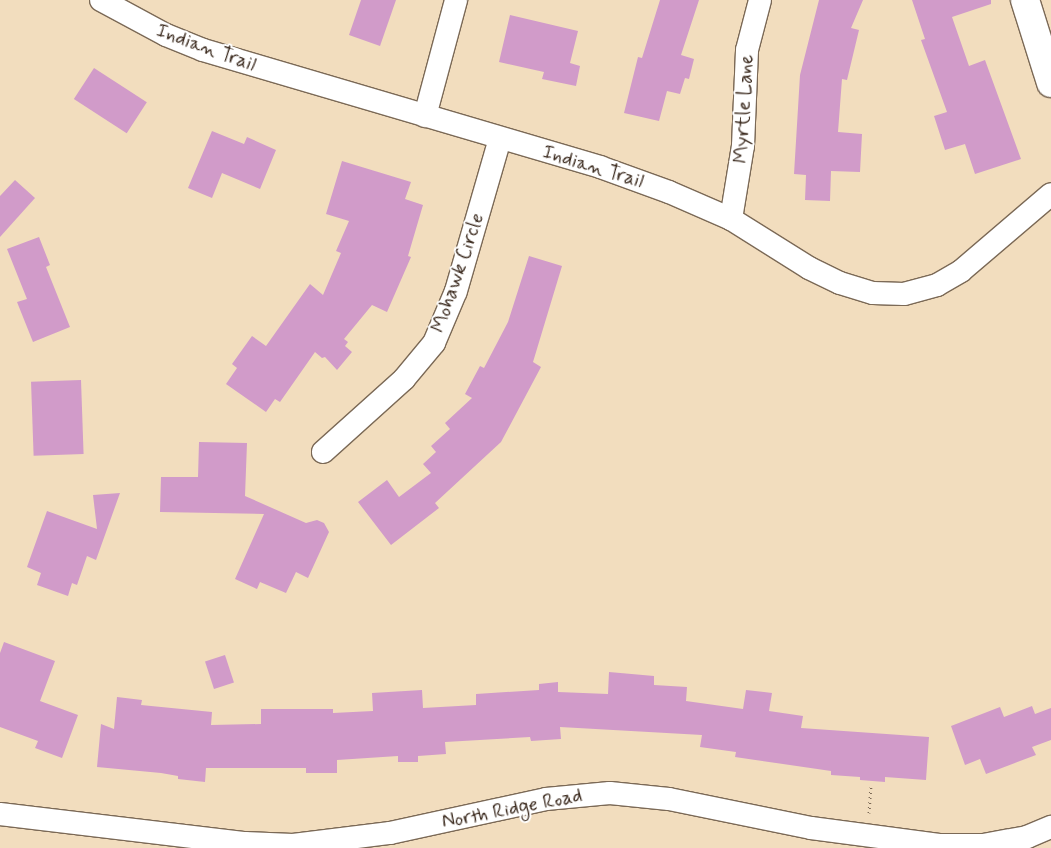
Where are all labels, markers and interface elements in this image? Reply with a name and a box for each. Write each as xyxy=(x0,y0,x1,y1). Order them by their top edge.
street label: Indian Trail xyxy=(153,19,259,77)
street label: Myrtle Lane xyxy=(729,53,759,165)
street label: Indian Trail xyxy=(540,140,646,194)
street label: Mohawk Circle xyxy=(426,209,490,337)
street label: North Ridge Road xyxy=(440,784,584,834)

